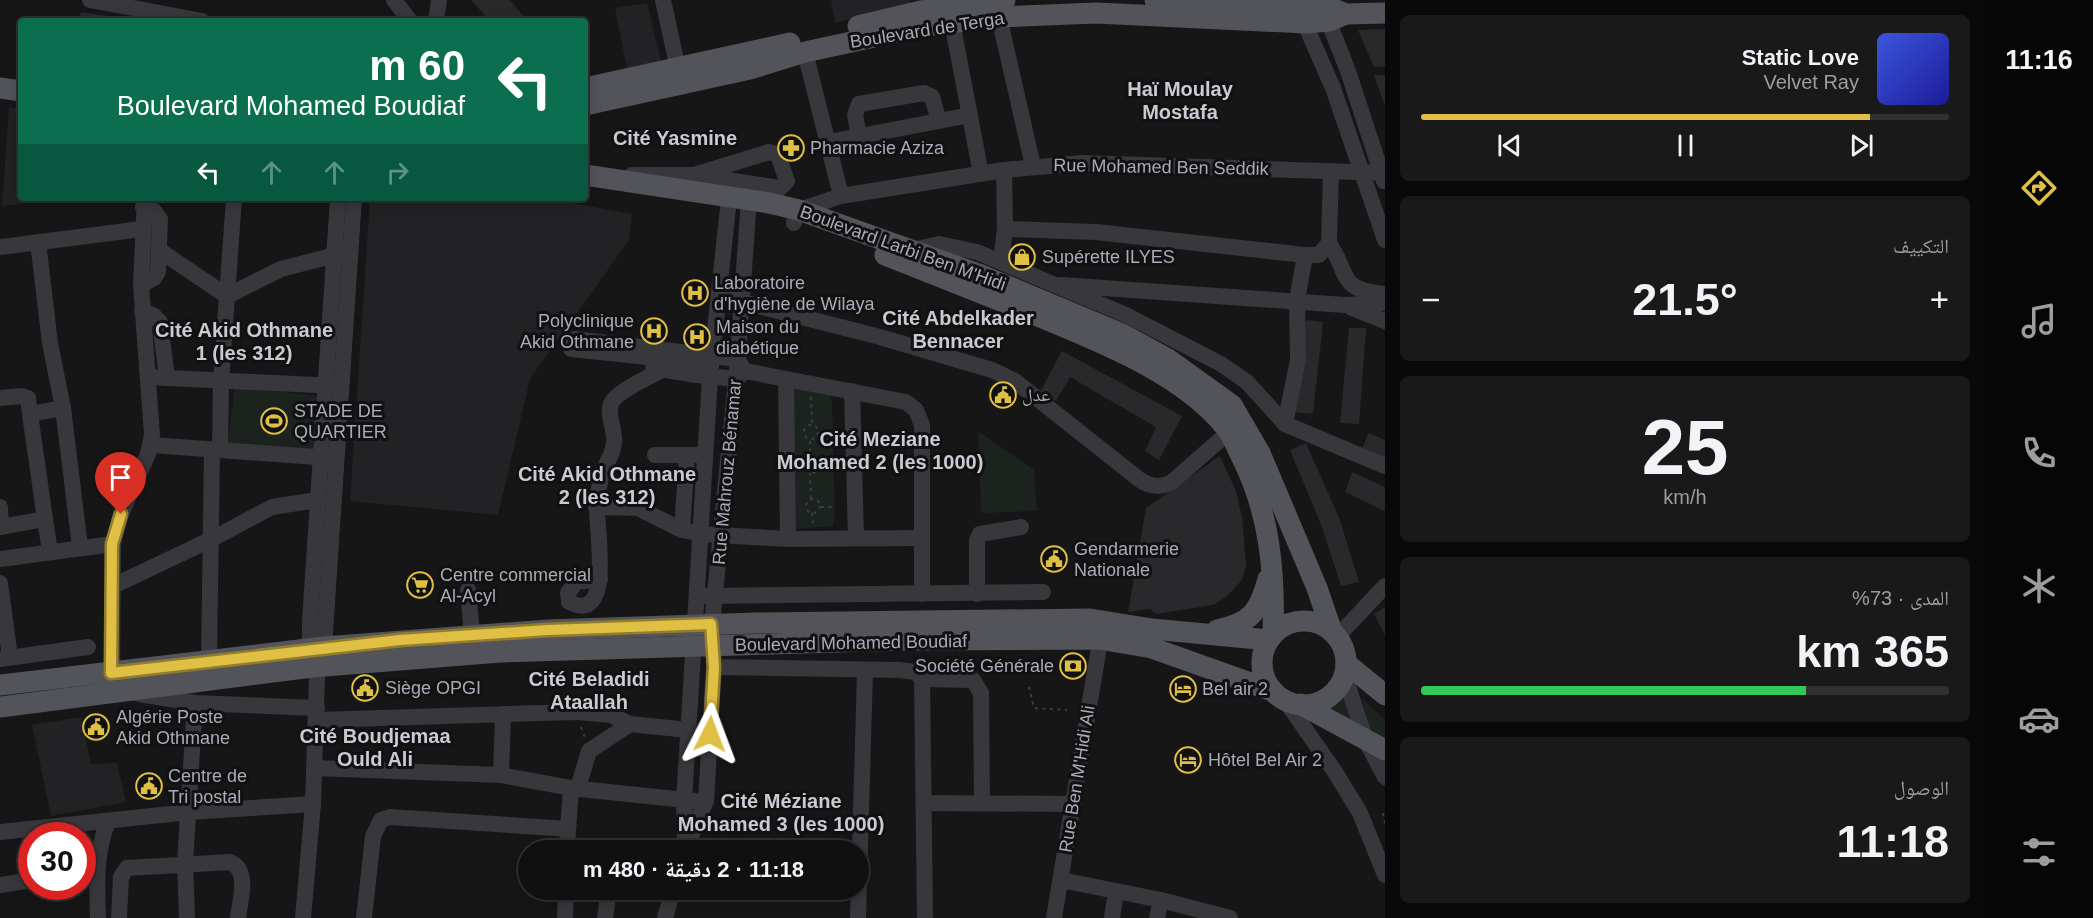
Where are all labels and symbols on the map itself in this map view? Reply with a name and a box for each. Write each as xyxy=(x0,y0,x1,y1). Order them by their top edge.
street label: Boulevard de Terga xyxy=(849,8,1006,52)
district label: Haï Moulay Mostafa xyxy=(1127,78,1234,123)
district label: Cité Yasmine xyxy=(613,127,737,149)
pharmacy icon: Pharmacie Aziza xyxy=(776,133,806,163)
place label: Pharmacie Aziza xyxy=(810,138,945,158)
street label: Rue Mohamed Ben Seddik xyxy=(1053,155,1270,179)
street label: Boulevard Larbi Ben M'Hidi xyxy=(797,201,1009,295)
shop icon: Supérette ILYES xyxy=(1007,242,1037,272)
place label: Supérette ILYES xyxy=(1042,247,1175,267)
place label: Laboratoire d'hygiène de Wilaya xyxy=(714,273,876,314)
hospital icon: Laboratoire d'hygiène de Wilaya xyxy=(680,278,710,308)
district label: Cité Abdelkader Bennacer xyxy=(882,307,1034,352)
place label: Polyclinique Akid Othmane xyxy=(520,311,634,352)
hospital icon: Polyclinique Akid Othmane xyxy=(639,316,669,346)
place label: Maison du diabétique xyxy=(716,317,799,358)
district label: Cité Akid Othmane 1 (les 312) xyxy=(155,319,333,364)
hospital icon: Maison du diabétique xyxy=(682,322,712,352)
street label: Rue Mahrouz Bénamar xyxy=(709,378,745,566)
public building icon: عدل xyxy=(988,380,1018,410)
place label: عدل xyxy=(1022,385,1050,406)
place label: STADE DE QUARTIER xyxy=(294,401,387,442)
sports icon: STADE DE QUARTIER xyxy=(259,406,289,436)
district label: Cité Meziane Mohamed 2 (les 1000) xyxy=(777,428,983,473)
pin xyxy=(95,452,146,514)
district label: Cité Akid Othmane 2 (les 312) xyxy=(518,463,696,508)
place label: Gendarmerie Nationale xyxy=(1074,539,1179,580)
public building icon: Gendarmerie Nationale xyxy=(1039,544,1069,574)
place label: Centre commercial Al-Acyl xyxy=(440,565,591,606)
supermarket icon: Centre commercial Al-Acyl xyxy=(405,570,435,600)
street label: Boulevard Mohamed Boudiaf xyxy=(735,631,968,655)
bank icon: Société Générale xyxy=(1058,651,1088,681)
place label: Société Générale xyxy=(915,656,1054,676)
district label: Cité Beladidi Ataallah xyxy=(528,668,650,713)
public building icon: Siège OPGI xyxy=(350,673,380,703)
hotel icon: Bel air 2 xyxy=(1168,674,1198,704)
place label: Siège OPGI xyxy=(385,678,481,698)
place label: Bel air 2 xyxy=(1202,679,1268,699)
position arrow xyxy=(678,702,742,766)
street label: Rue Ben M'Hidi Ali xyxy=(1056,704,1098,854)
place label: Algérie Poste Akid Othmane xyxy=(116,707,230,748)
public building icon: Algérie Poste Akid Othmane xyxy=(81,712,111,742)
district label: Cité Boudjemaa Ould Ali xyxy=(299,725,451,770)
hotel icon: Hôtel Bel Air 2 xyxy=(1173,745,1203,775)
place label: Hôtel Bel Air 2 xyxy=(1208,750,1322,770)
place label: Centre de Tri postal xyxy=(168,766,247,807)
public building icon: Centre de Tri postal xyxy=(134,771,164,801)
district label: Cité Méziane Mohamed 3 (les 1000) xyxy=(678,790,884,835)
speed limit sign: 30 xyxy=(18,822,96,900)

